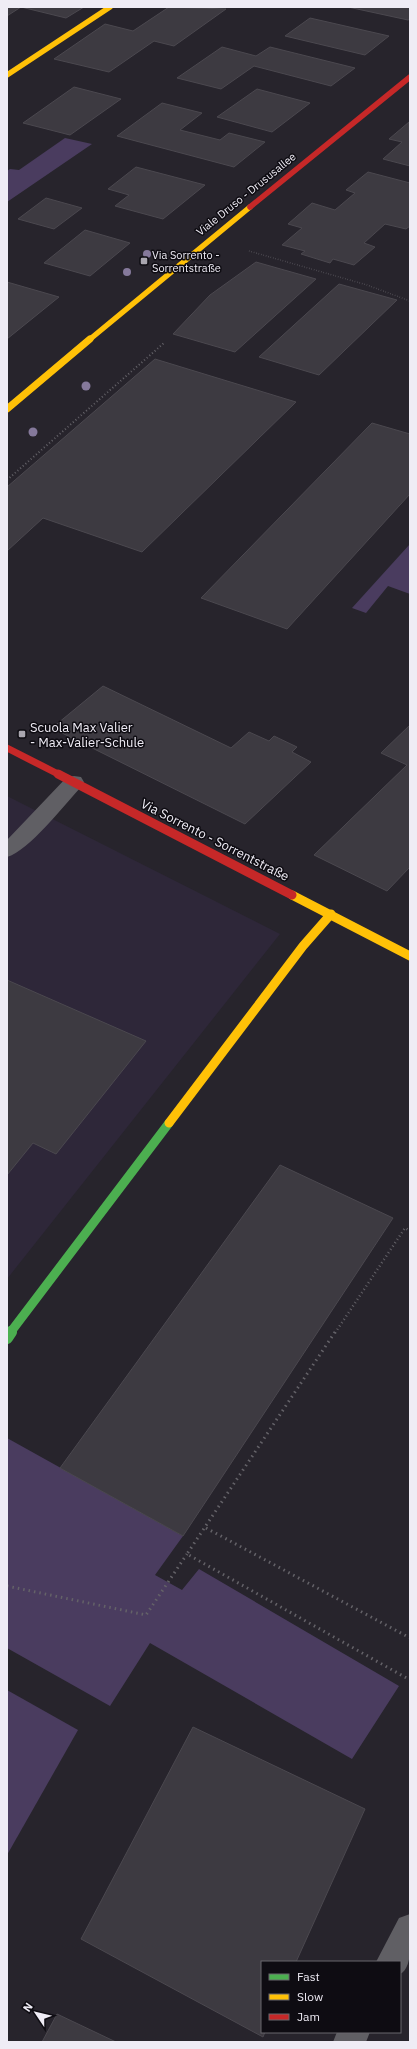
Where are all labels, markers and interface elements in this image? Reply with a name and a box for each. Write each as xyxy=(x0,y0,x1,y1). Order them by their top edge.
street label: Viale Druso - Drususallee xyxy=(193,149,299,239)
place label: Via Sorrento - Sorrentstraße xyxy=(152,248,221,275)
marker: Via Sorrento - Sorrentstraße xyxy=(139,256,149,266)
place label: Scuola Max Valier - Max-Valier-Schule xyxy=(30,719,144,751)
marker: Scuola Max Valier - Max-Valier-Schule xyxy=(17,729,27,739)
street label: Via Sorrento - Sorrentstraße xyxy=(138,795,292,885)
legend xyxy=(261,1961,401,2033)
text: Fast xyxy=(297,1969,320,1984)
text: Slow xyxy=(297,1989,323,2004)
north arrow xyxy=(16,1993,56,2033)
text: N xyxy=(20,2000,36,2015)
text: Jam xyxy=(297,2009,320,2024)

